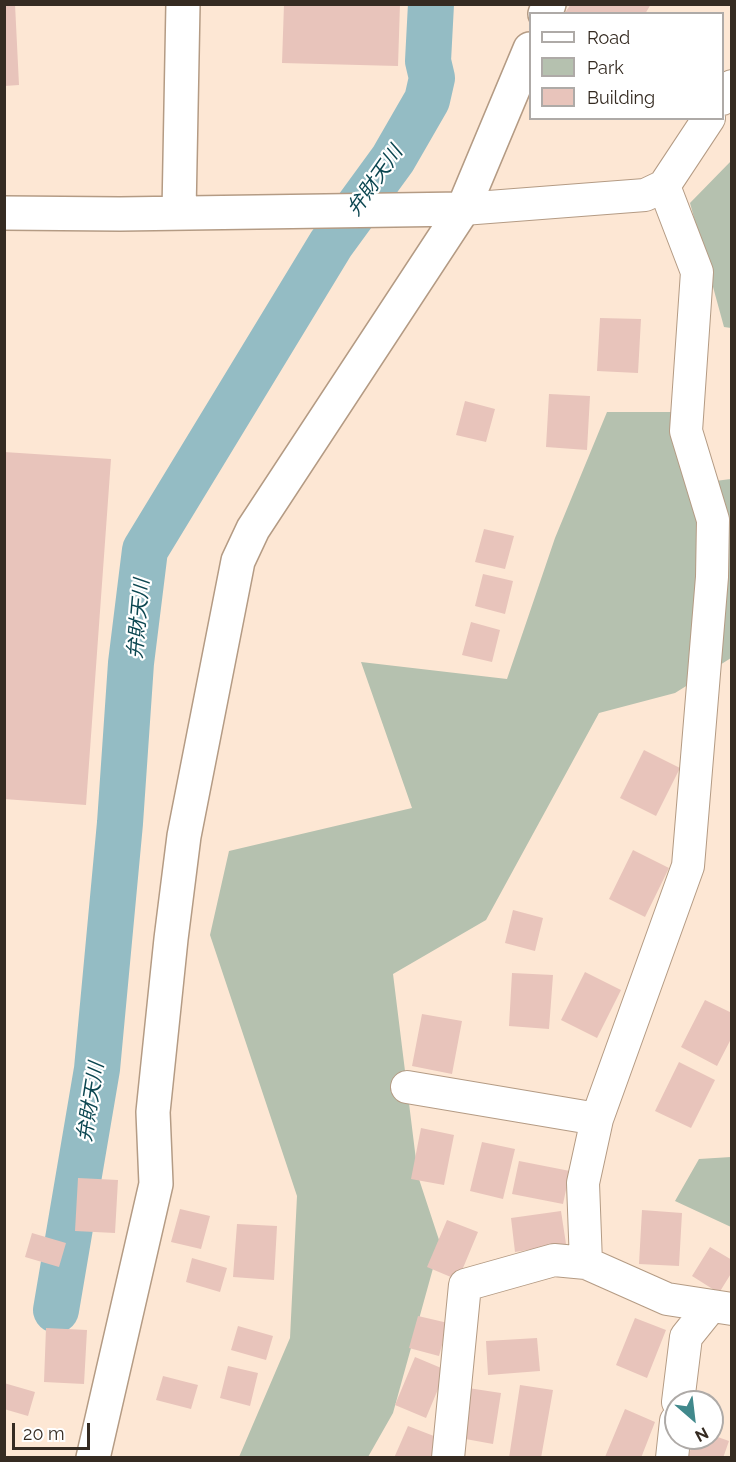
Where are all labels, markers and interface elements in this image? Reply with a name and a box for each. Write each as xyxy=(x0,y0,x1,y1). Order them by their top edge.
legend xyxy=(529,12,724,120)
text: Road xyxy=(587,27,630,48)
text: Park xyxy=(587,57,624,78)
text: Building xyxy=(587,87,655,108)
water label: 弁財天川 xyxy=(342,141,408,221)
water label: 弁財天川 xyxy=(124,578,154,660)
water label: 弁財天川 xyxy=(73,1061,109,1143)
north arrow xyxy=(664,1390,724,1450)
scale bar xyxy=(15,1411,93,1449)
text: 20 m xyxy=(23,1423,65,1444)
text: N xyxy=(692,1423,712,1446)

